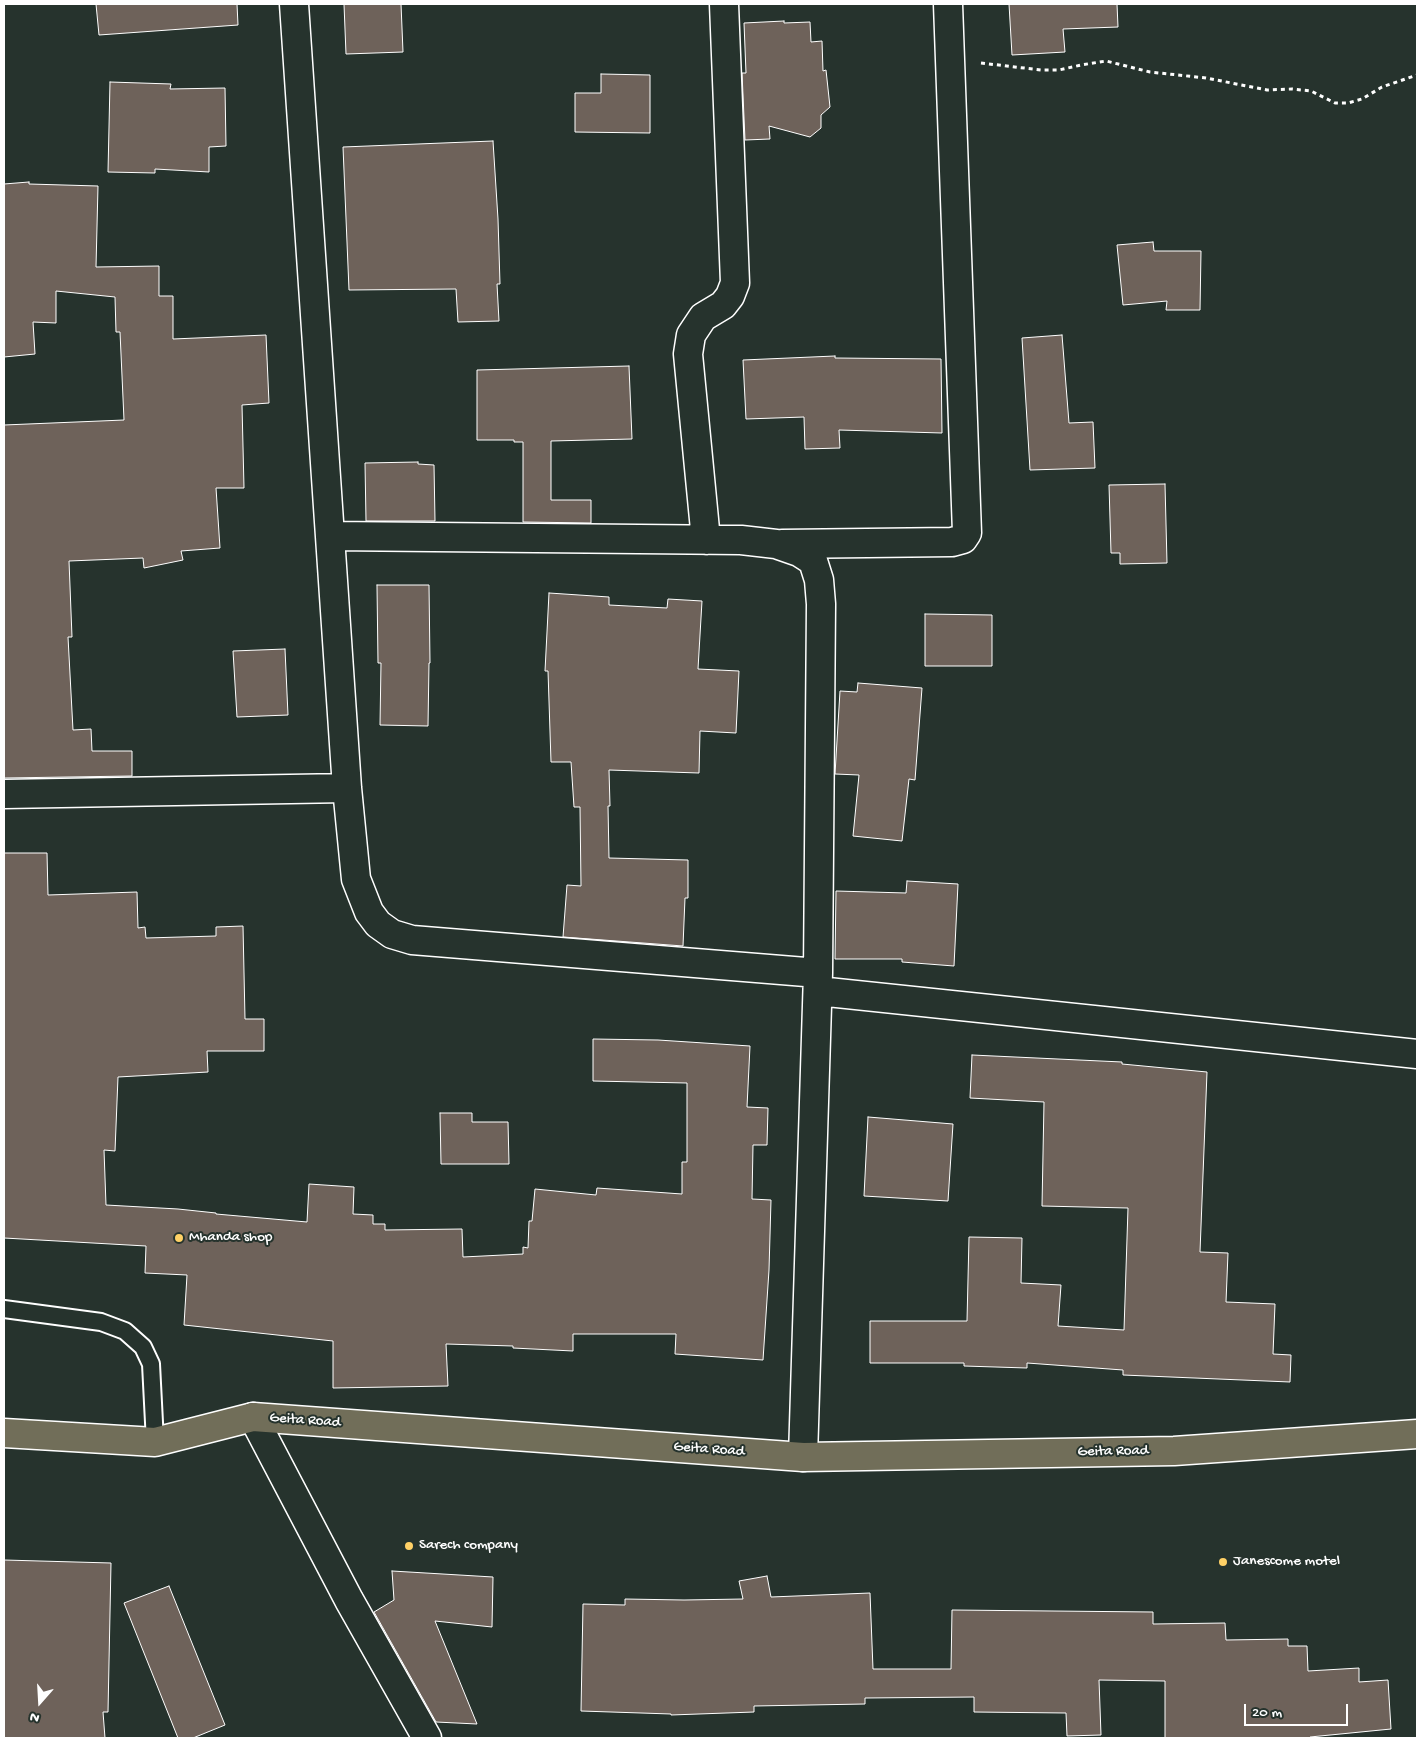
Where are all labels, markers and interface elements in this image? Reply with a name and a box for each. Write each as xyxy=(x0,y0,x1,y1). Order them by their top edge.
place label: Mhanda shop xyxy=(189,1229,272,1247)
marker: Mhanda shop xyxy=(173,1232,185,1244)
street label: Geita Road xyxy=(269,1410,341,1432)
street label: Geita Road xyxy=(673,1439,745,1461)
street label: Geita Road xyxy=(1077,1442,1149,1462)
place label: Sarech company xyxy=(419,1537,518,1555)
marker: Sarech company xyxy=(403,1540,415,1552)
place label: Janescome motel xyxy=(1233,1553,1340,1571)
marker: Janescome motel xyxy=(1217,1556,1229,1568)
north arrow xyxy=(15,1677,65,1727)
scale bar xyxy=(1246,1694,1350,1726)
text: 20 m xyxy=(1252,1704,1282,1722)
text: N xyxy=(28,1707,42,1726)

